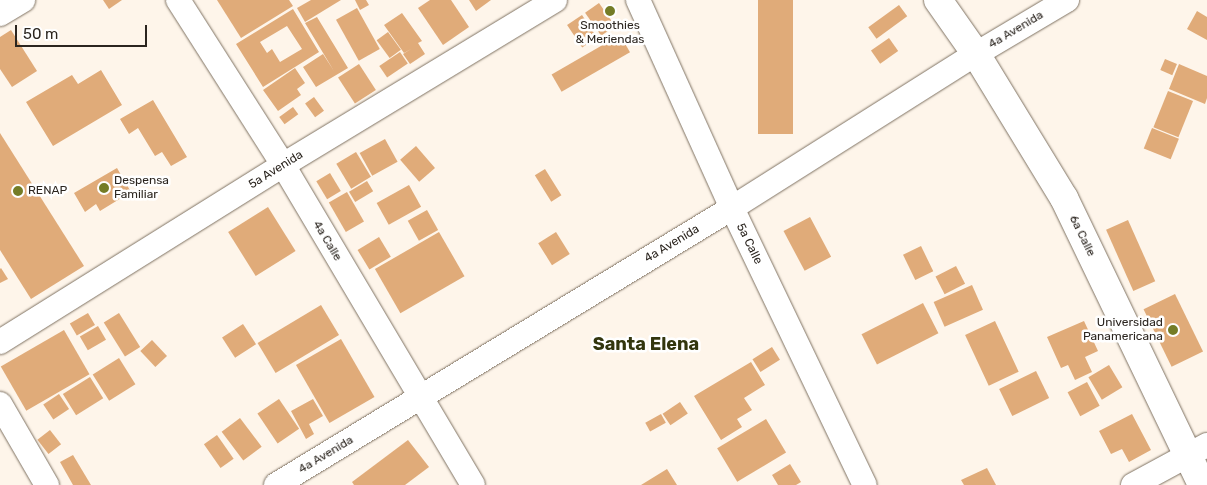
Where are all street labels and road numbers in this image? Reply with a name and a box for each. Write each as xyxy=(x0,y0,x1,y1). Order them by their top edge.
street label: 4a Avenida xyxy=(986,8,1046,52)
street label: 5a Avenida xyxy=(246,148,306,192)
street label: 6a Calle xyxy=(1066,213,1098,259)
street label: 4a Calle xyxy=(309,218,345,264)
street label: 5a Calle xyxy=(733,221,765,267)
street label: 4a Avenida xyxy=(642,222,702,266)
street label: 4a Avenida xyxy=(296,433,356,477)

